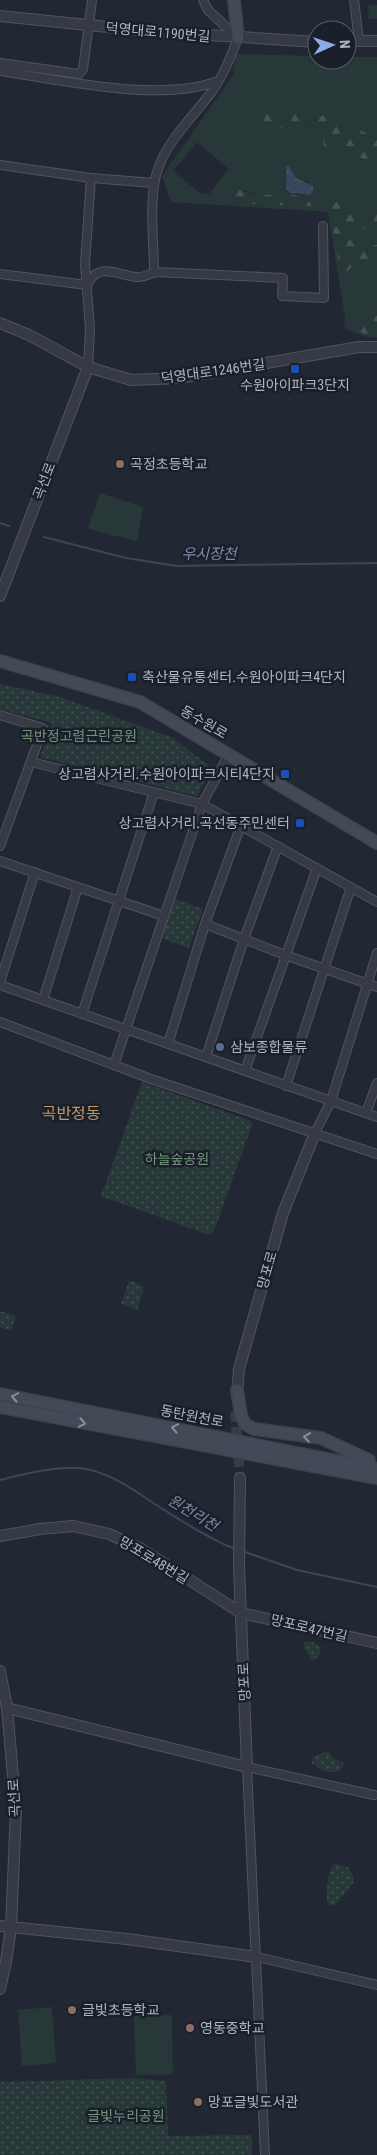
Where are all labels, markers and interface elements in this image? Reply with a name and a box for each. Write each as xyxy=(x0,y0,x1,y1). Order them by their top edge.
street label: 덕영대로1190번길 xyxy=(105,19,211,45)
north arrow xyxy=(307,20,357,70)
text: N xyxy=(337,40,353,49)
street label: 덕영대로1246번길 xyxy=(160,356,266,386)
marker: 수원아이파크3단지 xyxy=(289,363,301,375)
place label: 수원아이파크3단지 xyxy=(240,377,350,393)
place label: 곡정초등학교 xyxy=(130,456,207,472)
marker: 곡정초등학교 xyxy=(114,458,126,470)
street label: 곡선로 xyxy=(30,460,58,502)
water label: 우시장천 xyxy=(181,545,239,563)
place label: 축산물유통센터.수원아이파크4단지 xyxy=(142,669,346,685)
marker: 축산물유통센터.수원아이파크4단지 xyxy=(126,671,138,683)
street label: 동수원로 xyxy=(178,702,230,742)
park label: 곡반정고렴근린공원 xyxy=(21,728,137,744)
place label: 상고렴사거리.수원아이파크시티4단지 xyxy=(58,766,275,782)
marker: 상고렴사거리.수원아이파크시티4단지 xyxy=(279,768,291,780)
place label: 상고렴사거리.곡선동주민센터 xyxy=(119,815,290,831)
marker: 상고렴사거리.곡선동주민센터 xyxy=(294,817,306,829)
place label: 삼보종합물류 xyxy=(230,1039,307,1055)
marker: 삼보종합물류 xyxy=(214,1041,226,1053)
district label: 곡반정동 xyxy=(42,1104,101,1123)
park label: 하늘숲공원 xyxy=(145,1151,209,1167)
street label: 망포로 xyxy=(254,1249,280,1291)
one-way arrow xyxy=(11,1393,20,1403)
street label: 동탄원천로 xyxy=(159,1402,225,1430)
one-way arrow xyxy=(78,1418,87,1428)
one-way arrow xyxy=(170,1423,179,1434)
one-way arrow xyxy=(303,1432,312,1442)
water label: 원천리천 xyxy=(165,1491,223,1536)
street label: 망포로48번길 xyxy=(116,1533,192,1587)
street label: 망포로47번길 xyxy=(269,1611,349,1645)
street label: 망포로 xyxy=(235,1662,253,1702)
street label: 곡선로 xyxy=(5,1778,23,1818)
place label: 글빛초등학교 xyxy=(82,2002,159,2018)
marker: 글빛초등학교 xyxy=(66,2004,78,2016)
place label: 영동중학교 xyxy=(200,2020,265,2036)
marker: 영동중학교 xyxy=(184,2022,196,2034)
place label: 망포글빛도서관 xyxy=(208,2094,298,2110)
marker: 망포글빛도서관 xyxy=(192,2096,204,2108)
park label: 글빛누리공원 xyxy=(87,2108,165,2124)

